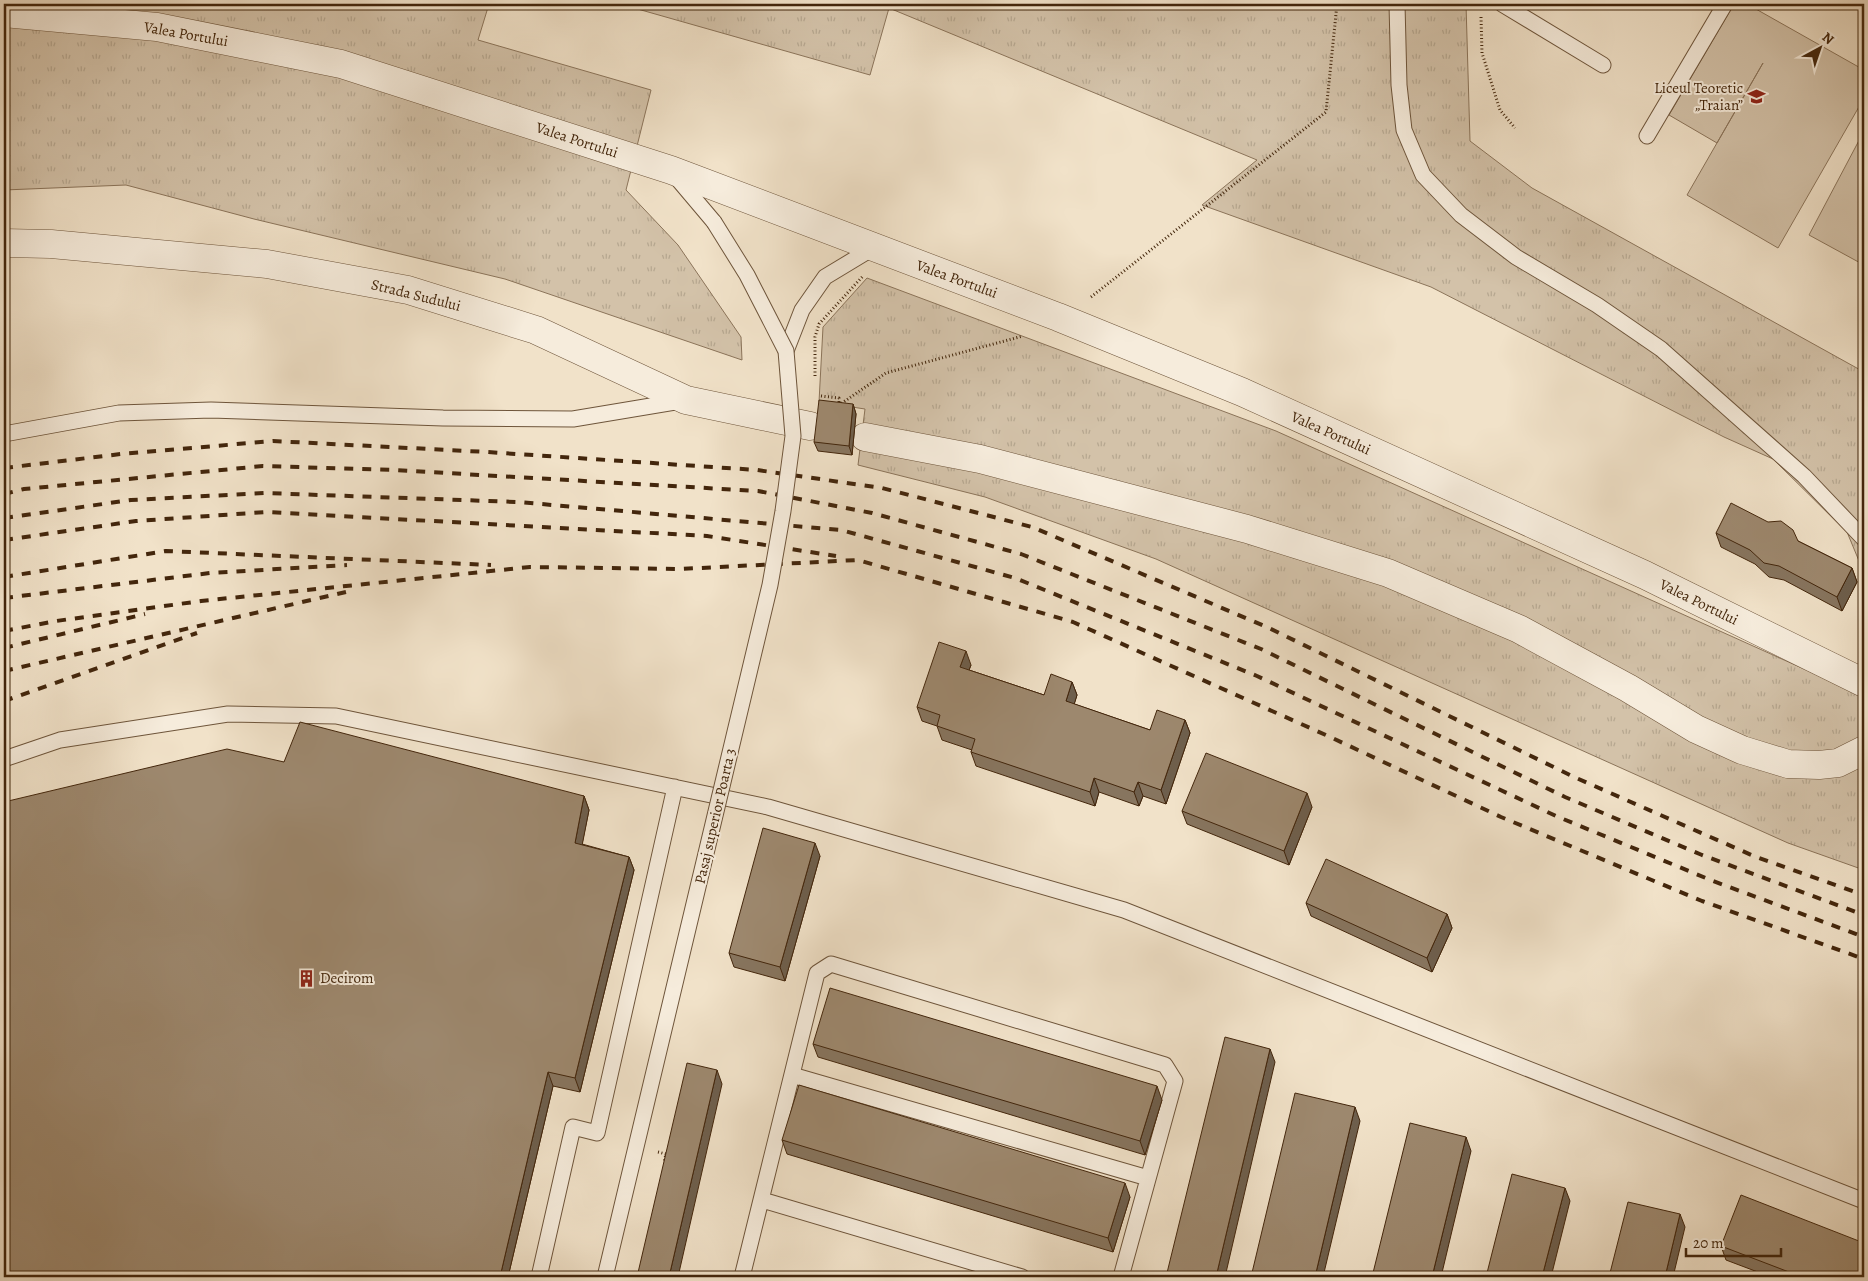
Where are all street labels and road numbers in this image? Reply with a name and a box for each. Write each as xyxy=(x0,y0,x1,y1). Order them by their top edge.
street label: Valea Portului xyxy=(141,17,230,51)
street label: Valea Portului xyxy=(532,117,621,163)
street label: Valea Portului xyxy=(913,255,1000,303)
street label: Strada Sudului xyxy=(369,274,463,316)
street label: Valea Portului xyxy=(1287,406,1374,459)
street label: Valea Portului xyxy=(1655,574,1742,630)
street label: Pasaj superior Poarta 3 xyxy=(690,746,740,886)

